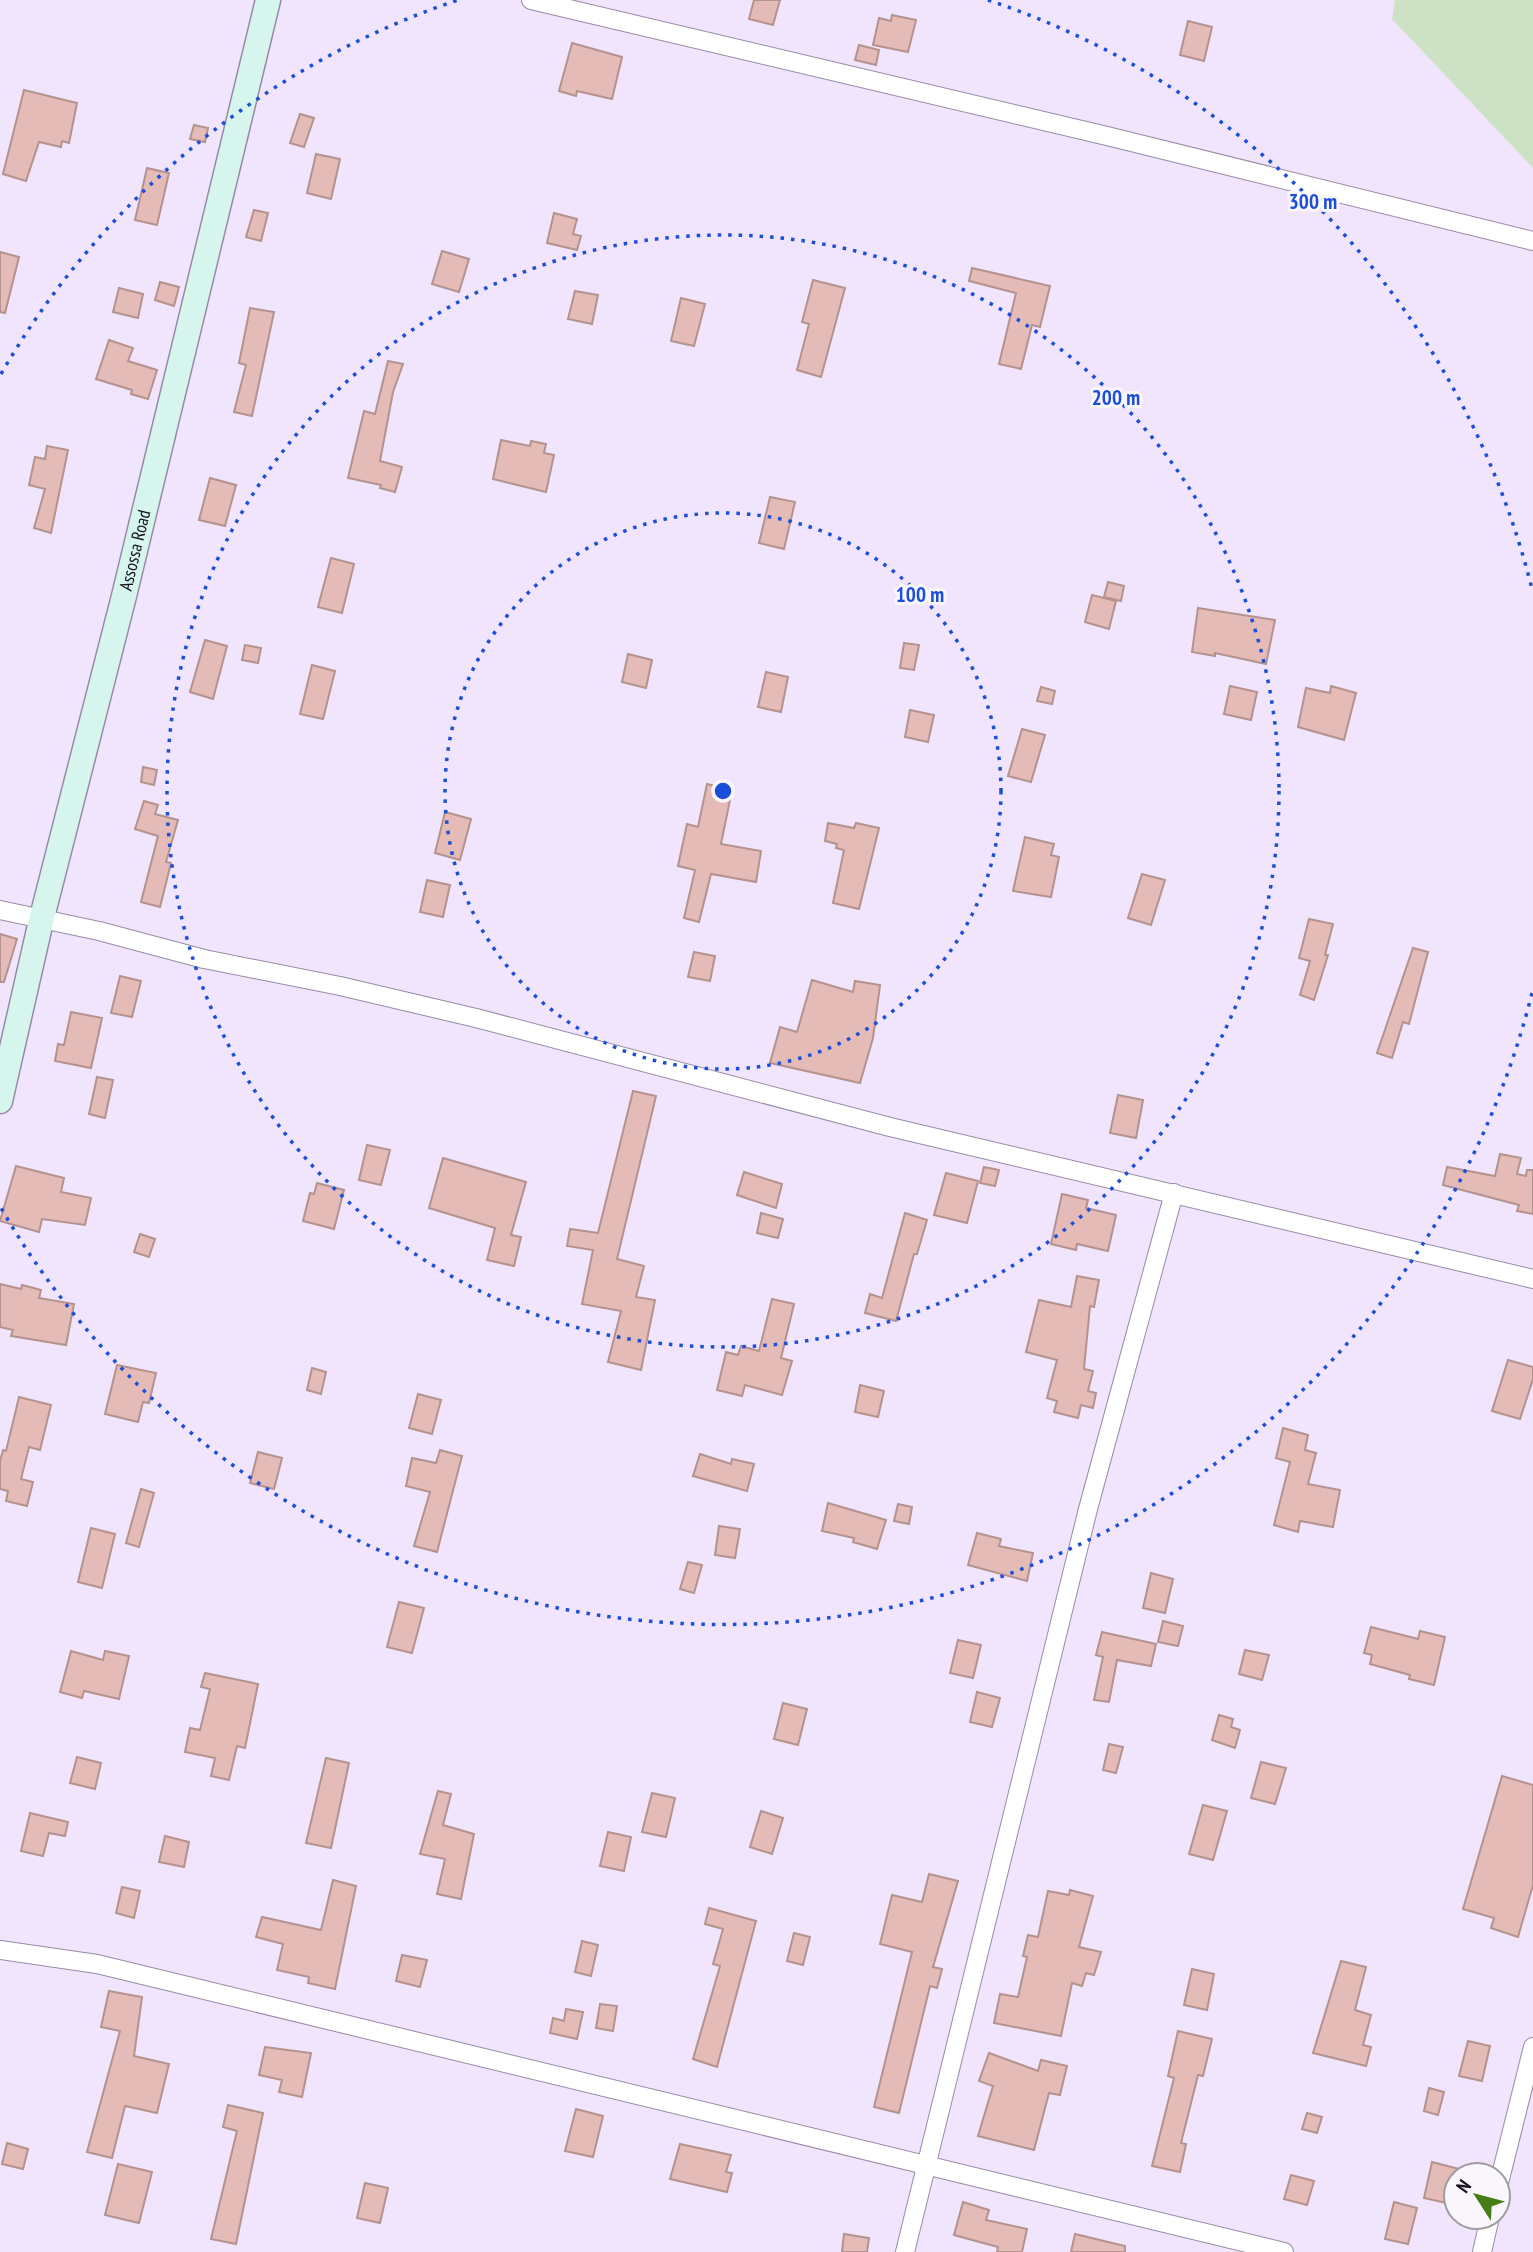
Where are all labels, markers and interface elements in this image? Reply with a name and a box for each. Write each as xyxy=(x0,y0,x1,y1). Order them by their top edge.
text: 300 m xyxy=(1289,188,1337,215)
text: 200 m xyxy=(1092,384,1140,411)
street label: Assossa Road xyxy=(114,507,155,593)
text: 100 m xyxy=(896,581,944,608)
centre of rings xyxy=(711,779,735,803)
north arrow xyxy=(1442,2161,1512,2231)
text: N xyxy=(1451,2175,1476,2197)

